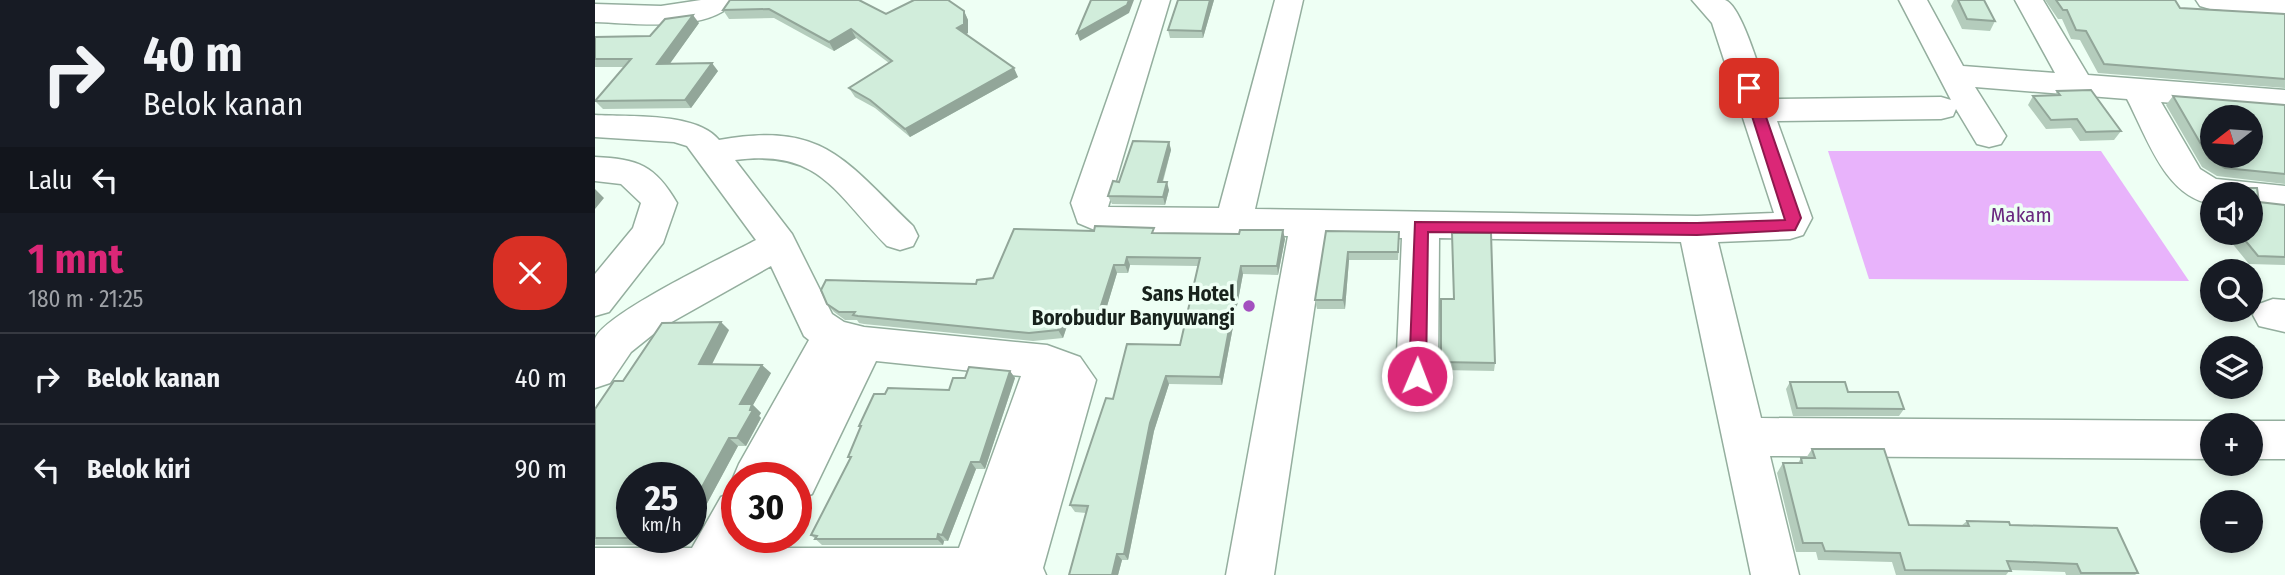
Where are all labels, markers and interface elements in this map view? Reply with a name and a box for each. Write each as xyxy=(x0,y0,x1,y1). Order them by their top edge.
text: 40 m xyxy=(143,25,243,84)
icon: right xyxy=(28,28,119,119)
pin xyxy=(1719,58,1779,118)
icon: arrive xyxy=(1730,69,1768,107)
text: Belok kanan xyxy=(143,85,303,123)
north arrow xyxy=(2200,105,2263,168)
map controls xyxy=(2200,105,2263,553)
icon: left xyxy=(86,161,124,199)
text: Lalu xyxy=(28,165,72,196)
button: sound xyxy=(2200,182,2263,245)
park label: Makam xyxy=(1990,202,2052,228)
text: 1 mnt xyxy=(28,234,123,284)
button: close xyxy=(493,236,567,310)
button: search xyxy=(2200,259,2263,322)
place label: Sans Hotel Borobudur Banyuwangi xyxy=(1032,281,1235,331)
text: 180 m · 21:25 xyxy=(28,285,143,313)
marker: Sans Hotel Borobudur Banyuwangi xyxy=(1241,298,1257,314)
button: layers xyxy=(2200,336,2263,399)
position arrow xyxy=(1380,339,1454,413)
icon: right xyxy=(28,360,66,398)
text: Belok kanan xyxy=(87,363,220,394)
text: 40 m xyxy=(515,363,567,394)
button: + xyxy=(2200,413,2263,476)
icon: left xyxy=(28,451,66,489)
text: Belok kiri xyxy=(87,454,190,485)
text: 90 m xyxy=(515,454,567,485)
speed limit sign: 30 xyxy=(721,462,812,553)
text: 25 xyxy=(645,477,678,519)
button: − xyxy=(2200,490,2263,553)
text: km/h xyxy=(641,514,682,536)

